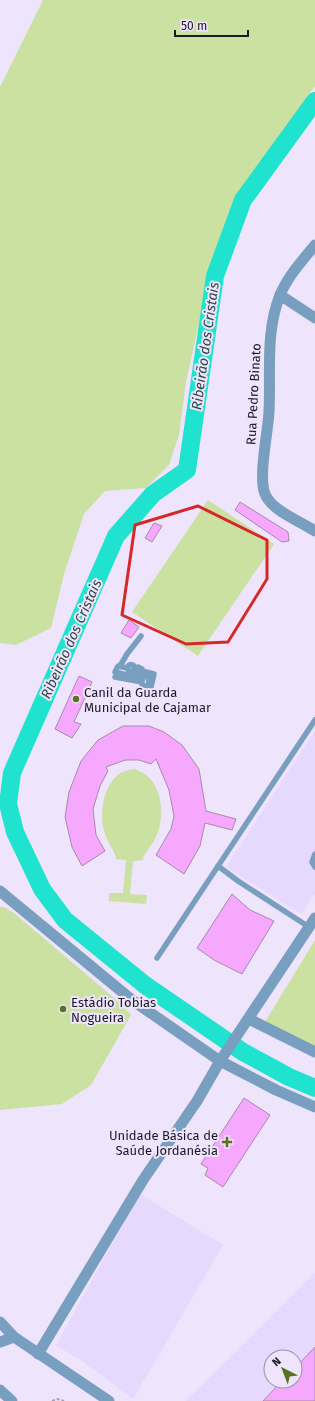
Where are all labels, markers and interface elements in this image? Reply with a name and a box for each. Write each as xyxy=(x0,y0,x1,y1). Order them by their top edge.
scale bar xyxy=(175,12,248,38)
text: 50 m xyxy=(181,19,207,33)
water label: Ribeirão dos Cristais xyxy=(188,281,223,411)
street label: Rua Pedro Binato xyxy=(243,343,264,445)
water label: Ribeirão dos Cristais xyxy=(37,576,106,701)
place label: Canil da Guarda Municipal de Cajamar xyxy=(84,685,211,715)
marker: Canil da Guarda Municipal de Cajamar xyxy=(71,694,81,704)
place label: Estádio Tobias Nogueira xyxy=(71,995,156,1025)
marker: Estádio Tobias Nogueira xyxy=(58,1004,68,1014)
place label: Unidade Básica de Saúde Jordanésia xyxy=(109,1128,218,1158)
marker: Unidade Básica de Saúde Jordanésia xyxy=(221,1136,233,1148)
north arrow xyxy=(263,1349,303,1389)
text: N xyxy=(270,1355,284,1369)

